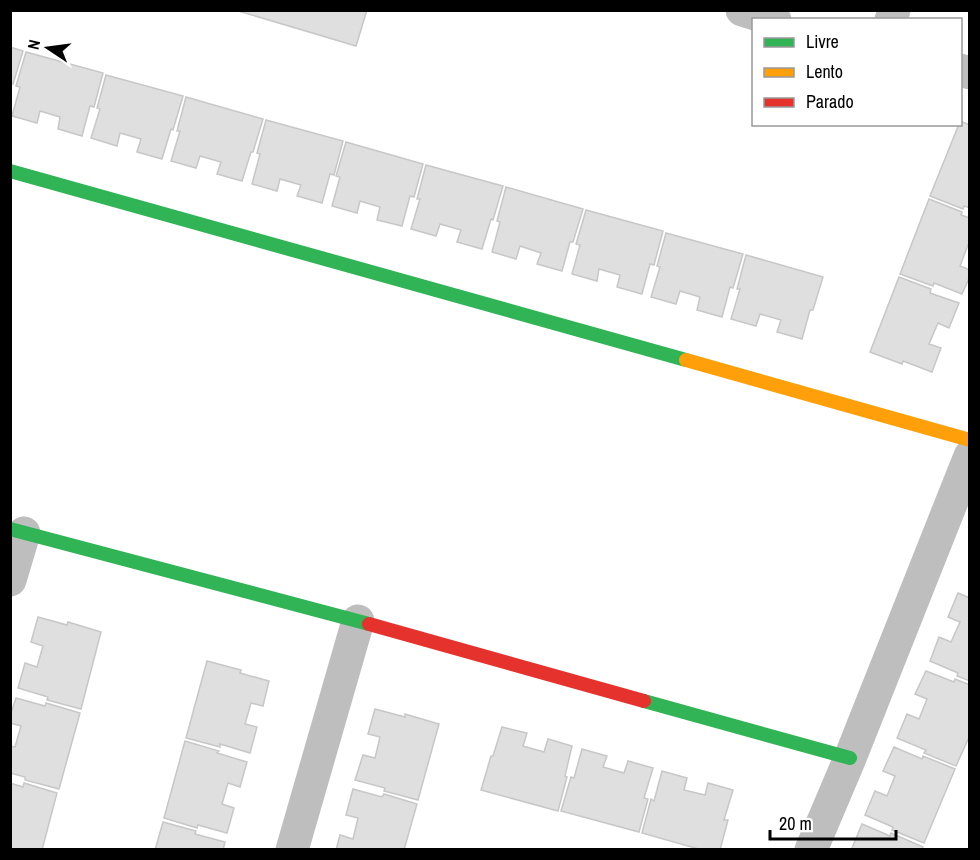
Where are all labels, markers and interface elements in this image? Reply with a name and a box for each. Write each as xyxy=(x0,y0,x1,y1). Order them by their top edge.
north arrow xyxy=(18,18,78,78)
legend xyxy=(752,18,962,126)
text: Livre xyxy=(806,29,839,54)
text: N xyxy=(22,38,45,52)
text: Lento xyxy=(806,59,843,84)
text: Parado xyxy=(806,89,854,114)
scale bar xyxy=(770,803,896,841)
text: 20 m xyxy=(779,811,812,836)

